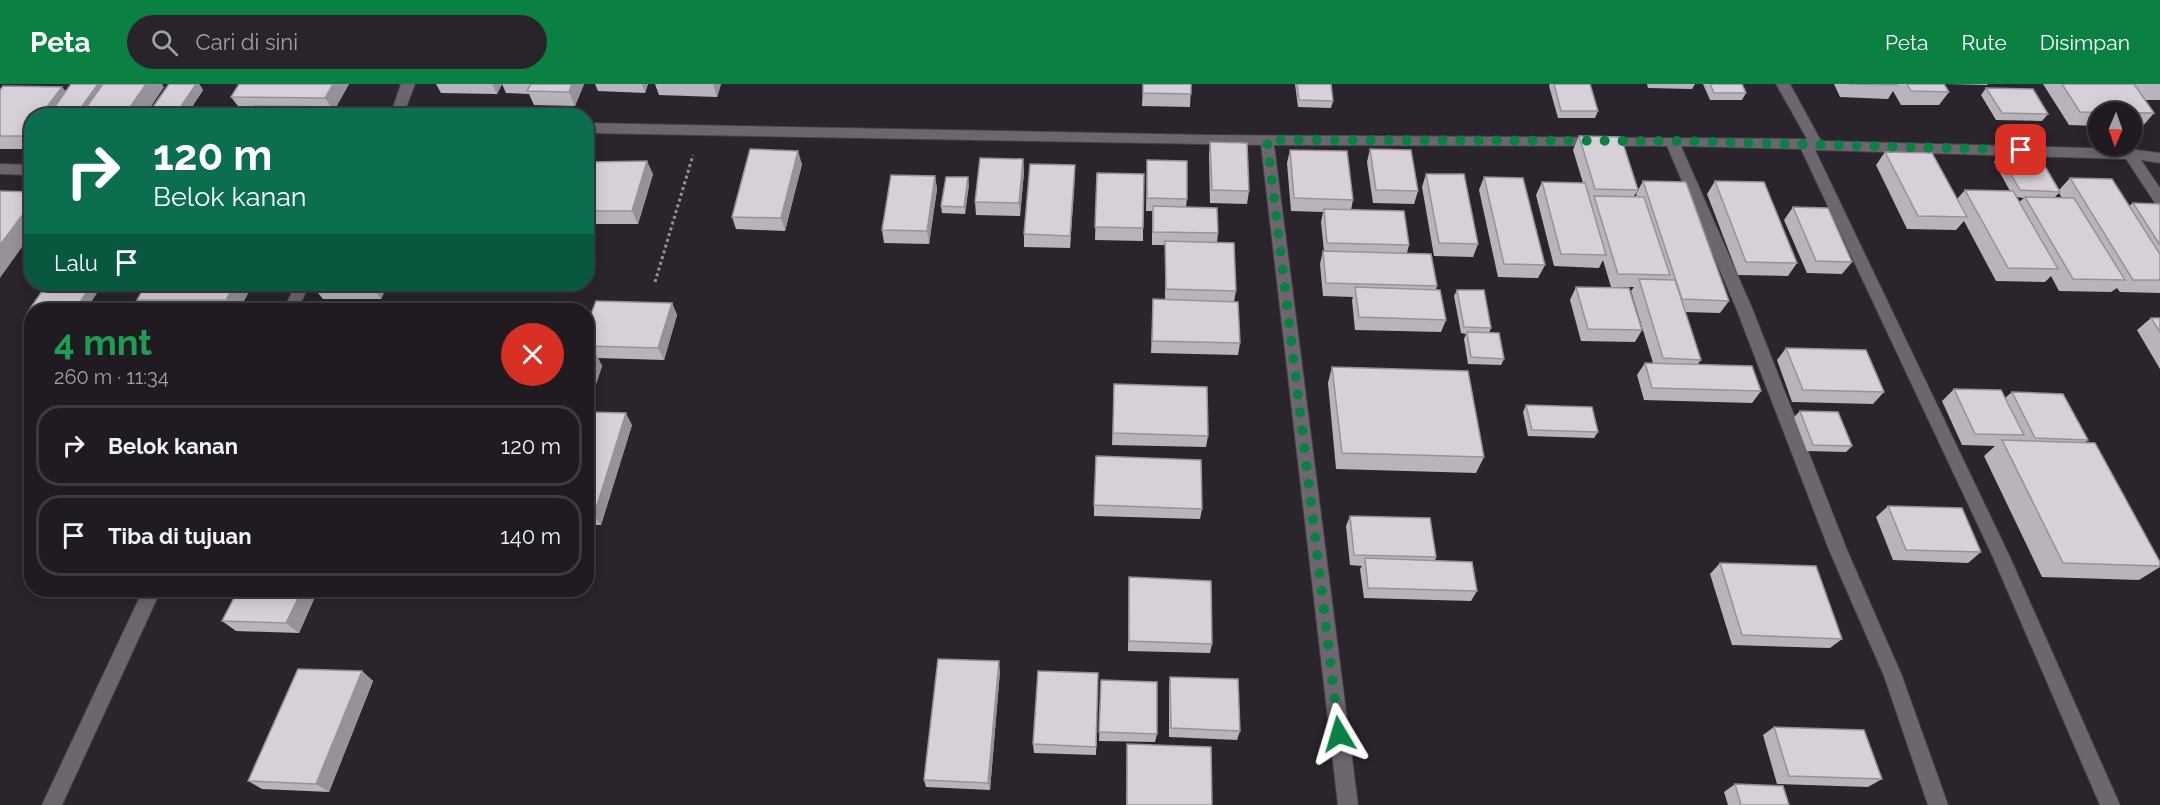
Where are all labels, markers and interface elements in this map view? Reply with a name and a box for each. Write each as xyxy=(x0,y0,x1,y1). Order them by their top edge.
search box xyxy=(127,15,547,69)
text: Peta xyxy=(30,26,91,59)
icon: search xyxy=(148,26,181,59)
text: Cari di sini xyxy=(196,29,298,55)
text: Peta xyxy=(1885,30,1929,55)
text: Rute xyxy=(1962,30,2007,55)
text: Disimpan xyxy=(2040,30,2130,55)
north arrow xyxy=(2088,102,2142,156)
map controls xyxy=(2088,102,2142,156)
pin xyxy=(1995,124,2046,175)
text: 120 m xyxy=(153,131,272,180)
icon: right xyxy=(54,132,132,210)
icon: arrive xyxy=(2004,133,2037,166)
text: Belok kanan xyxy=(153,181,307,212)
icon: arrive xyxy=(110,246,143,279)
text: Lalu xyxy=(54,250,98,276)
text: 4 mnt xyxy=(54,321,152,363)
button: close xyxy=(501,323,564,386)
text: 260 m · 11:34 xyxy=(54,365,169,389)
icon: right xyxy=(57,429,90,462)
text: Belok kanan xyxy=(108,433,238,459)
text: 120 m xyxy=(501,433,561,459)
icon: arrive xyxy=(57,519,90,552)
text: Tiba di tujuan xyxy=(108,523,251,549)
text: 140 m xyxy=(500,523,561,549)
position arrow xyxy=(1307,702,1371,766)

